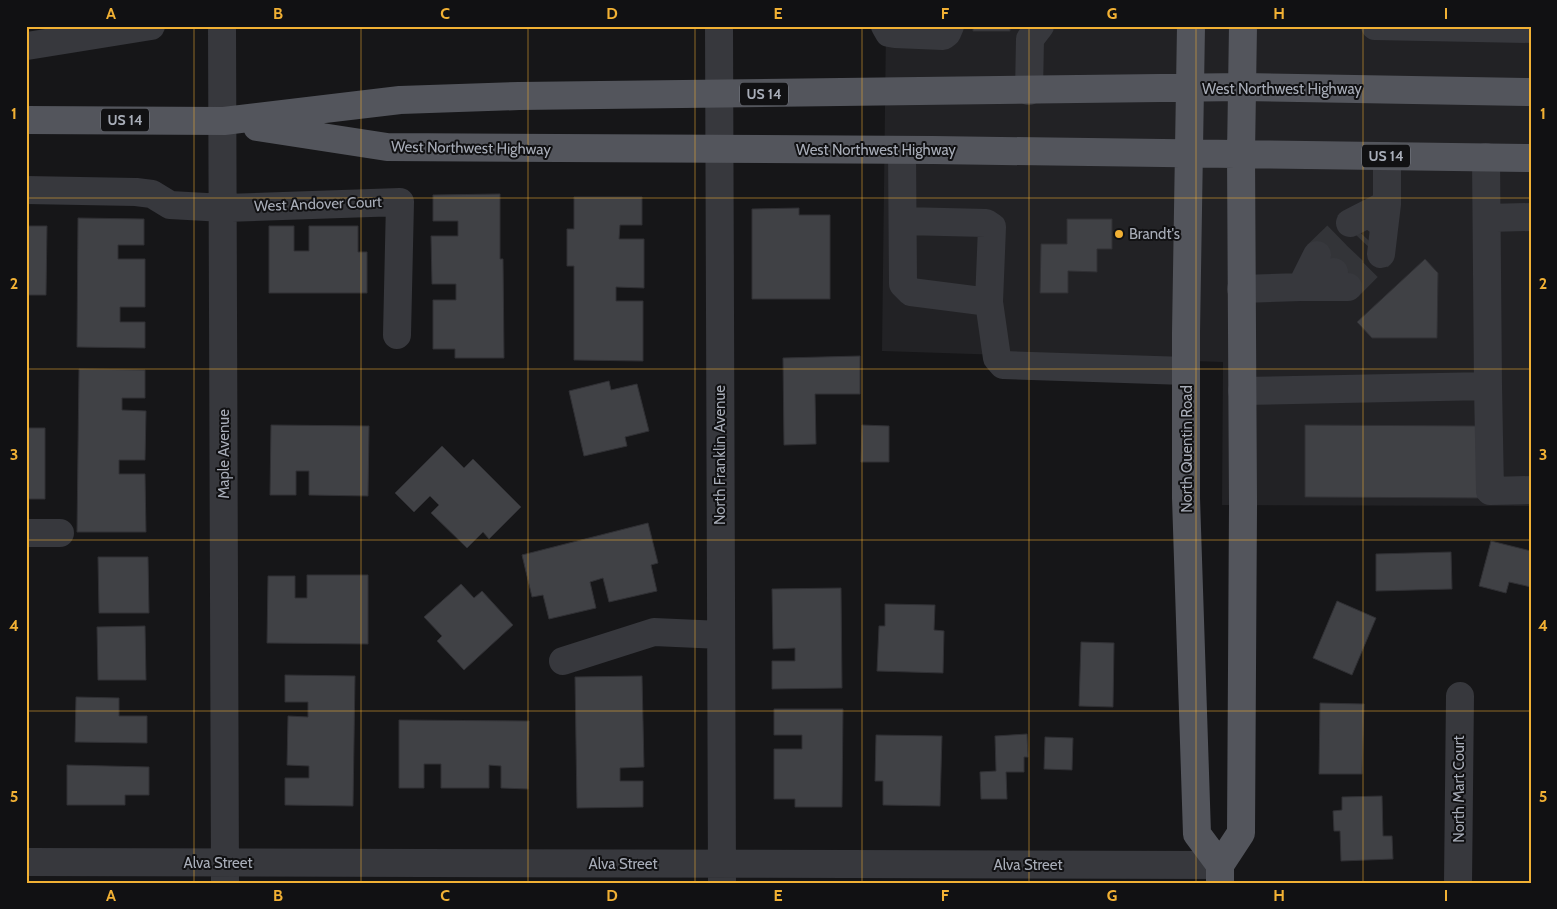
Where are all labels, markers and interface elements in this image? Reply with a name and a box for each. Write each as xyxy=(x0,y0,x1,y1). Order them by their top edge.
text: A xyxy=(106,4,116,23)
text: B xyxy=(273,4,283,23)
text: C xyxy=(440,4,450,23)
text: D xyxy=(606,4,618,23)
text: E xyxy=(773,4,783,23)
text: F xyxy=(941,4,950,23)
text: G xyxy=(1107,4,1117,23)
text: H xyxy=(1273,4,1285,23)
text: I xyxy=(1444,4,1448,23)
street label: West Northwest Highway xyxy=(1202,80,1362,98)
road number: US 14 xyxy=(740,82,788,106)
text: 1 xyxy=(11,104,17,123)
text: 1 xyxy=(1540,104,1546,123)
road number: US 14 xyxy=(101,108,149,132)
street label: West Northwest Highway xyxy=(391,138,551,158)
street label: West Northwest Highway xyxy=(796,141,956,159)
road number: US 14 xyxy=(1362,144,1410,168)
street label: West Andover Court xyxy=(254,193,382,215)
place label: Brandt's xyxy=(1129,225,1180,243)
marker: Brandt's xyxy=(1113,228,1125,240)
text: 2 xyxy=(10,274,18,293)
text: 2 xyxy=(1539,274,1547,293)
street label: North Franklin Avenue xyxy=(711,385,729,525)
street label: North Quentin Road xyxy=(1178,385,1196,513)
street label: Maple Avenue xyxy=(215,409,233,499)
text: 3 xyxy=(10,445,18,464)
text: 3 xyxy=(1539,445,1547,464)
text: 4 xyxy=(9,616,19,635)
text: 4 xyxy=(1538,616,1548,635)
street label: North Mart Court xyxy=(1450,735,1468,843)
text: 5 xyxy=(10,787,18,806)
text: 5 xyxy=(1539,787,1547,806)
street label: Alva Street xyxy=(184,854,252,872)
street label: Alva Street xyxy=(589,855,657,873)
street label: Alva Street xyxy=(994,856,1062,874)
text: A xyxy=(106,886,116,905)
text: B xyxy=(273,886,283,905)
text: C xyxy=(440,886,450,905)
text: D xyxy=(606,886,618,905)
text: E xyxy=(773,886,783,905)
text: F xyxy=(941,886,950,905)
text: G xyxy=(1107,886,1117,905)
text: H xyxy=(1273,886,1285,905)
text: I xyxy=(1444,886,1448,905)

